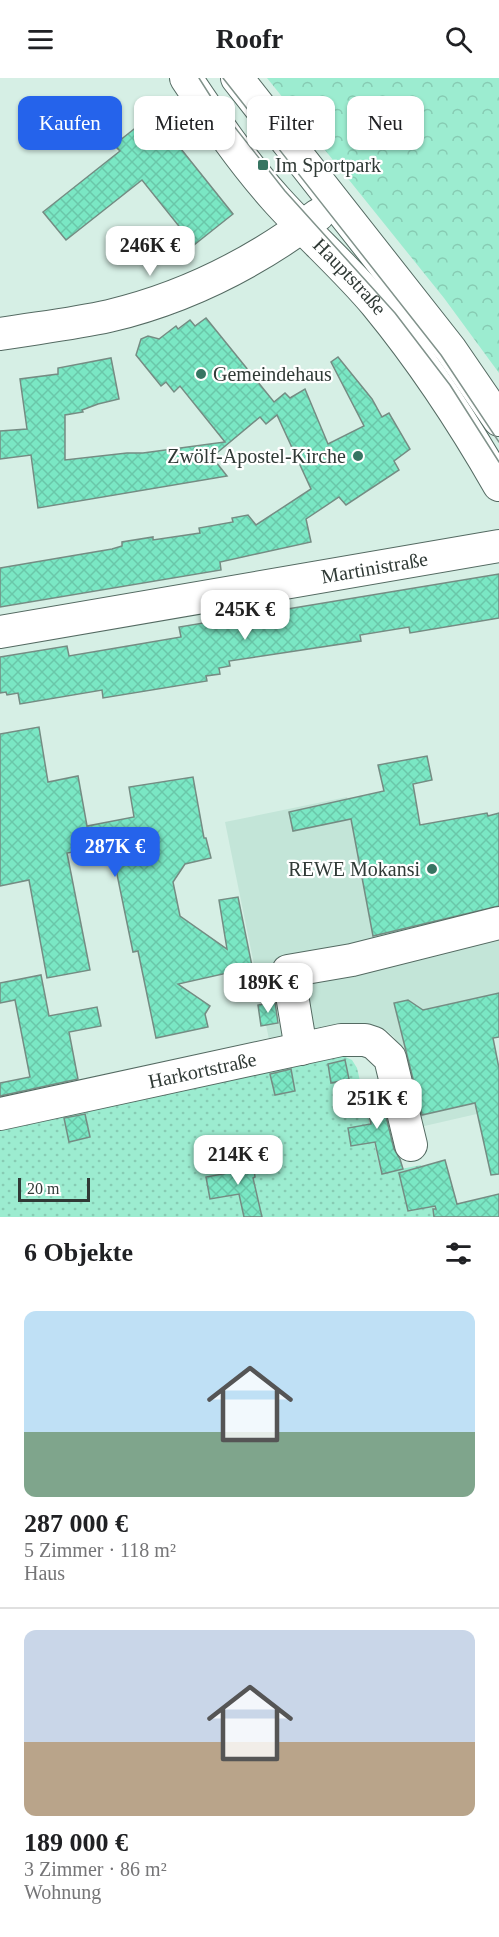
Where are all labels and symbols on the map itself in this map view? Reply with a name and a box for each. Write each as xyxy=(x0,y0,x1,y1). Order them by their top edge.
place label: Im Sportpark xyxy=(275,154,381,177)
marker: Im Sportpark xyxy=(256,158,270,172)
pin: 246K € xyxy=(101,226,199,277)
street label: Hauptstraße xyxy=(309,234,391,319)
place label: Gemeindehaus xyxy=(213,363,332,385)
marker: Gemeindehaus xyxy=(194,367,208,381)
place label: Zwölf-Apostel-Kirche xyxy=(167,445,346,468)
marker: Zwölf-Apostel-Kirche xyxy=(351,449,365,463)
street label: Martinistraße xyxy=(319,547,430,587)
pin: 245K € xyxy=(196,590,294,641)
pin: 287K € xyxy=(66,827,164,878)
place label: REWE Mokansi xyxy=(288,858,420,880)
marker: REWE Mokansi xyxy=(425,862,439,876)
pin: 189K € xyxy=(219,963,317,1014)
street label: Harkortstraße xyxy=(146,1048,259,1093)
pin: 251K € xyxy=(328,1079,426,1130)
pin: 214K € xyxy=(189,1135,287,1186)
scale bar xyxy=(18,1175,90,1202)

